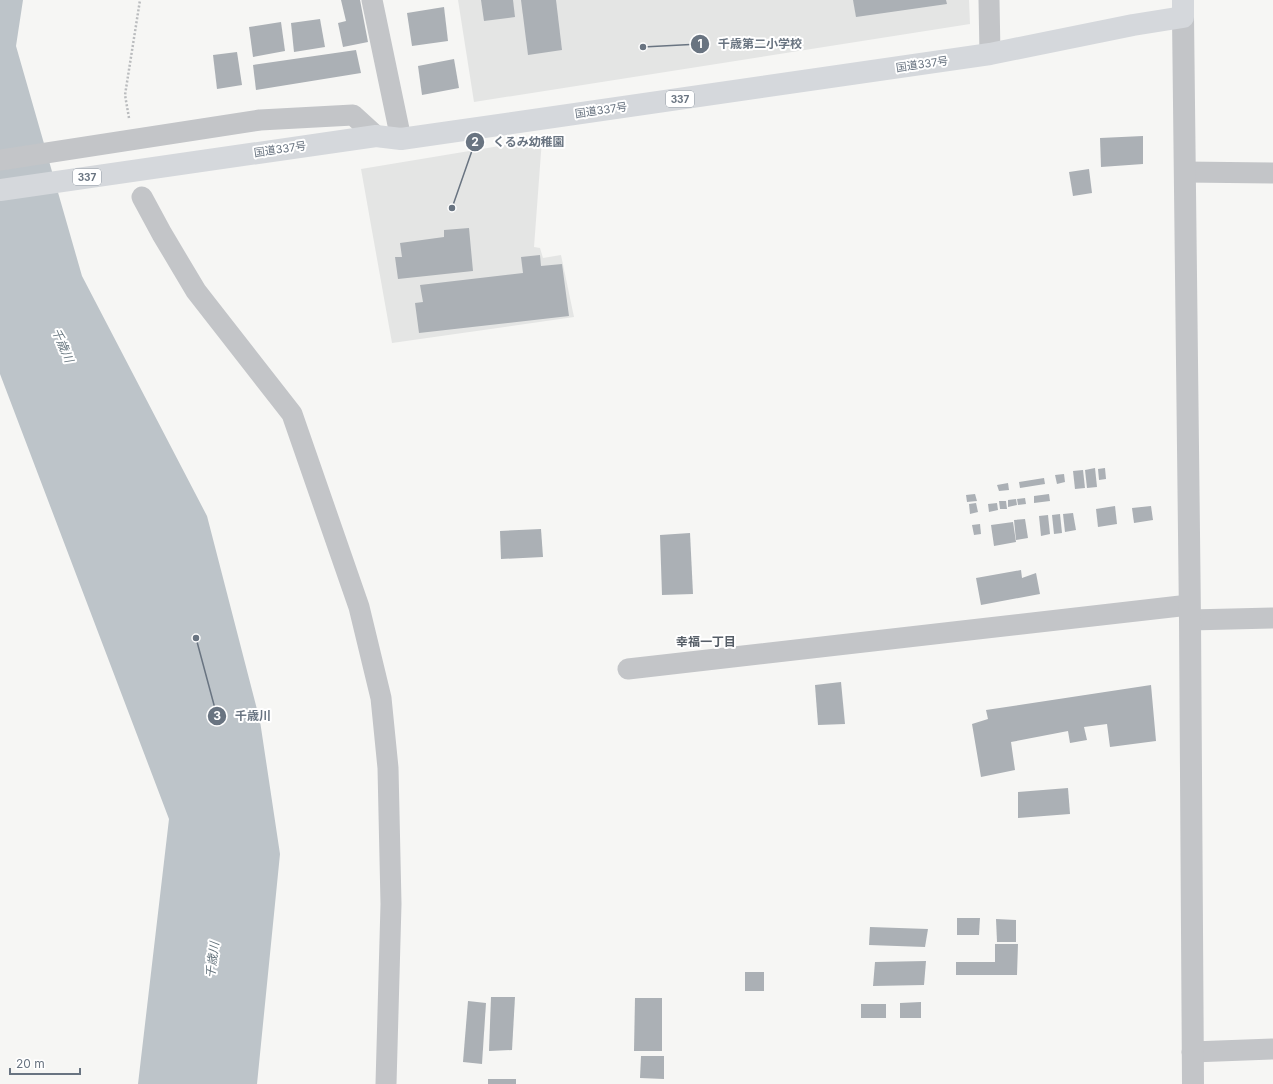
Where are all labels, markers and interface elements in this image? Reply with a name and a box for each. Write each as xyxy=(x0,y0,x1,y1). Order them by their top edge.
callout: 千歳第二小学校 xyxy=(690,32,810,56)
text: 1 xyxy=(697,36,703,51)
text: 千歳第二小学校 xyxy=(718,36,802,51)
street label: 国道337号 xyxy=(895,53,949,75)
road number: 337 xyxy=(666,91,694,107)
street label: 国道337号 xyxy=(574,99,628,121)
callout: くるみ幼稚園 xyxy=(465,130,573,154)
text: 2 xyxy=(471,134,479,149)
text: くるみ幼稚園 xyxy=(493,134,565,149)
street label: 国道337号 xyxy=(253,138,307,160)
road number: 337 xyxy=(73,169,101,185)
water label: 千歳川 xyxy=(49,325,78,366)
district label: 幸福一丁目 xyxy=(676,634,736,649)
callout: 千歳川 xyxy=(207,704,279,728)
text: 3 xyxy=(213,708,221,723)
text: 千歳川 xyxy=(235,708,271,723)
water label: 千歳川 xyxy=(202,939,222,979)
scale bar xyxy=(10,1050,80,1076)
text: 20 m xyxy=(16,1056,45,1071)

